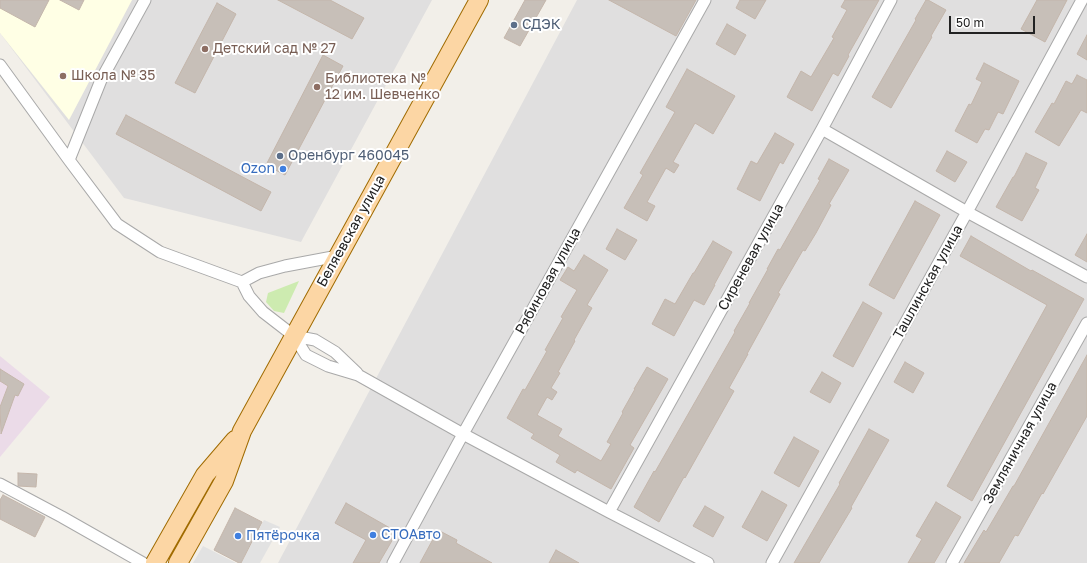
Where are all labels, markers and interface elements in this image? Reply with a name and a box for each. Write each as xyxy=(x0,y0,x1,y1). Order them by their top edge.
scale bar xyxy=(951,8,1037,34)
text: 50 m xyxy=(956,15,984,30)
place label: СДЭК xyxy=(522,17,560,33)
marker: СДЭК xyxy=(509,20,519,30)
place label: Детский сад № 27 xyxy=(213,41,336,57)
marker: Детский сад № 27 xyxy=(200,44,210,54)
place label: Школа № 35 xyxy=(71,68,155,84)
marker: Школа № 35 xyxy=(58,71,68,81)
place label: Библиотека № 12 им. Шевченко xyxy=(325,71,440,104)
marker: Библиотека № 12 им. Шевченко xyxy=(312,82,322,92)
place label: Оренбург 460045 xyxy=(288,148,409,164)
marker: Оренбург 460045 xyxy=(275,151,285,161)
place label: Ozon xyxy=(241,161,275,177)
marker: Ozon xyxy=(278,164,288,174)
street label: Беляевская улица xyxy=(313,172,389,290)
street label: Сиреневая улица xyxy=(715,201,787,313)
street label: Ташлинская улица xyxy=(890,222,966,342)
street label: Рябиновая улица xyxy=(512,225,584,337)
street label: Земляничная улица xyxy=(979,379,1061,507)
place label: СТОАвто xyxy=(381,527,441,543)
place label: Пятёрочка xyxy=(246,528,320,544)
marker: СТОАвто xyxy=(368,530,378,540)
marker: Пятёрочка xyxy=(233,531,243,541)

